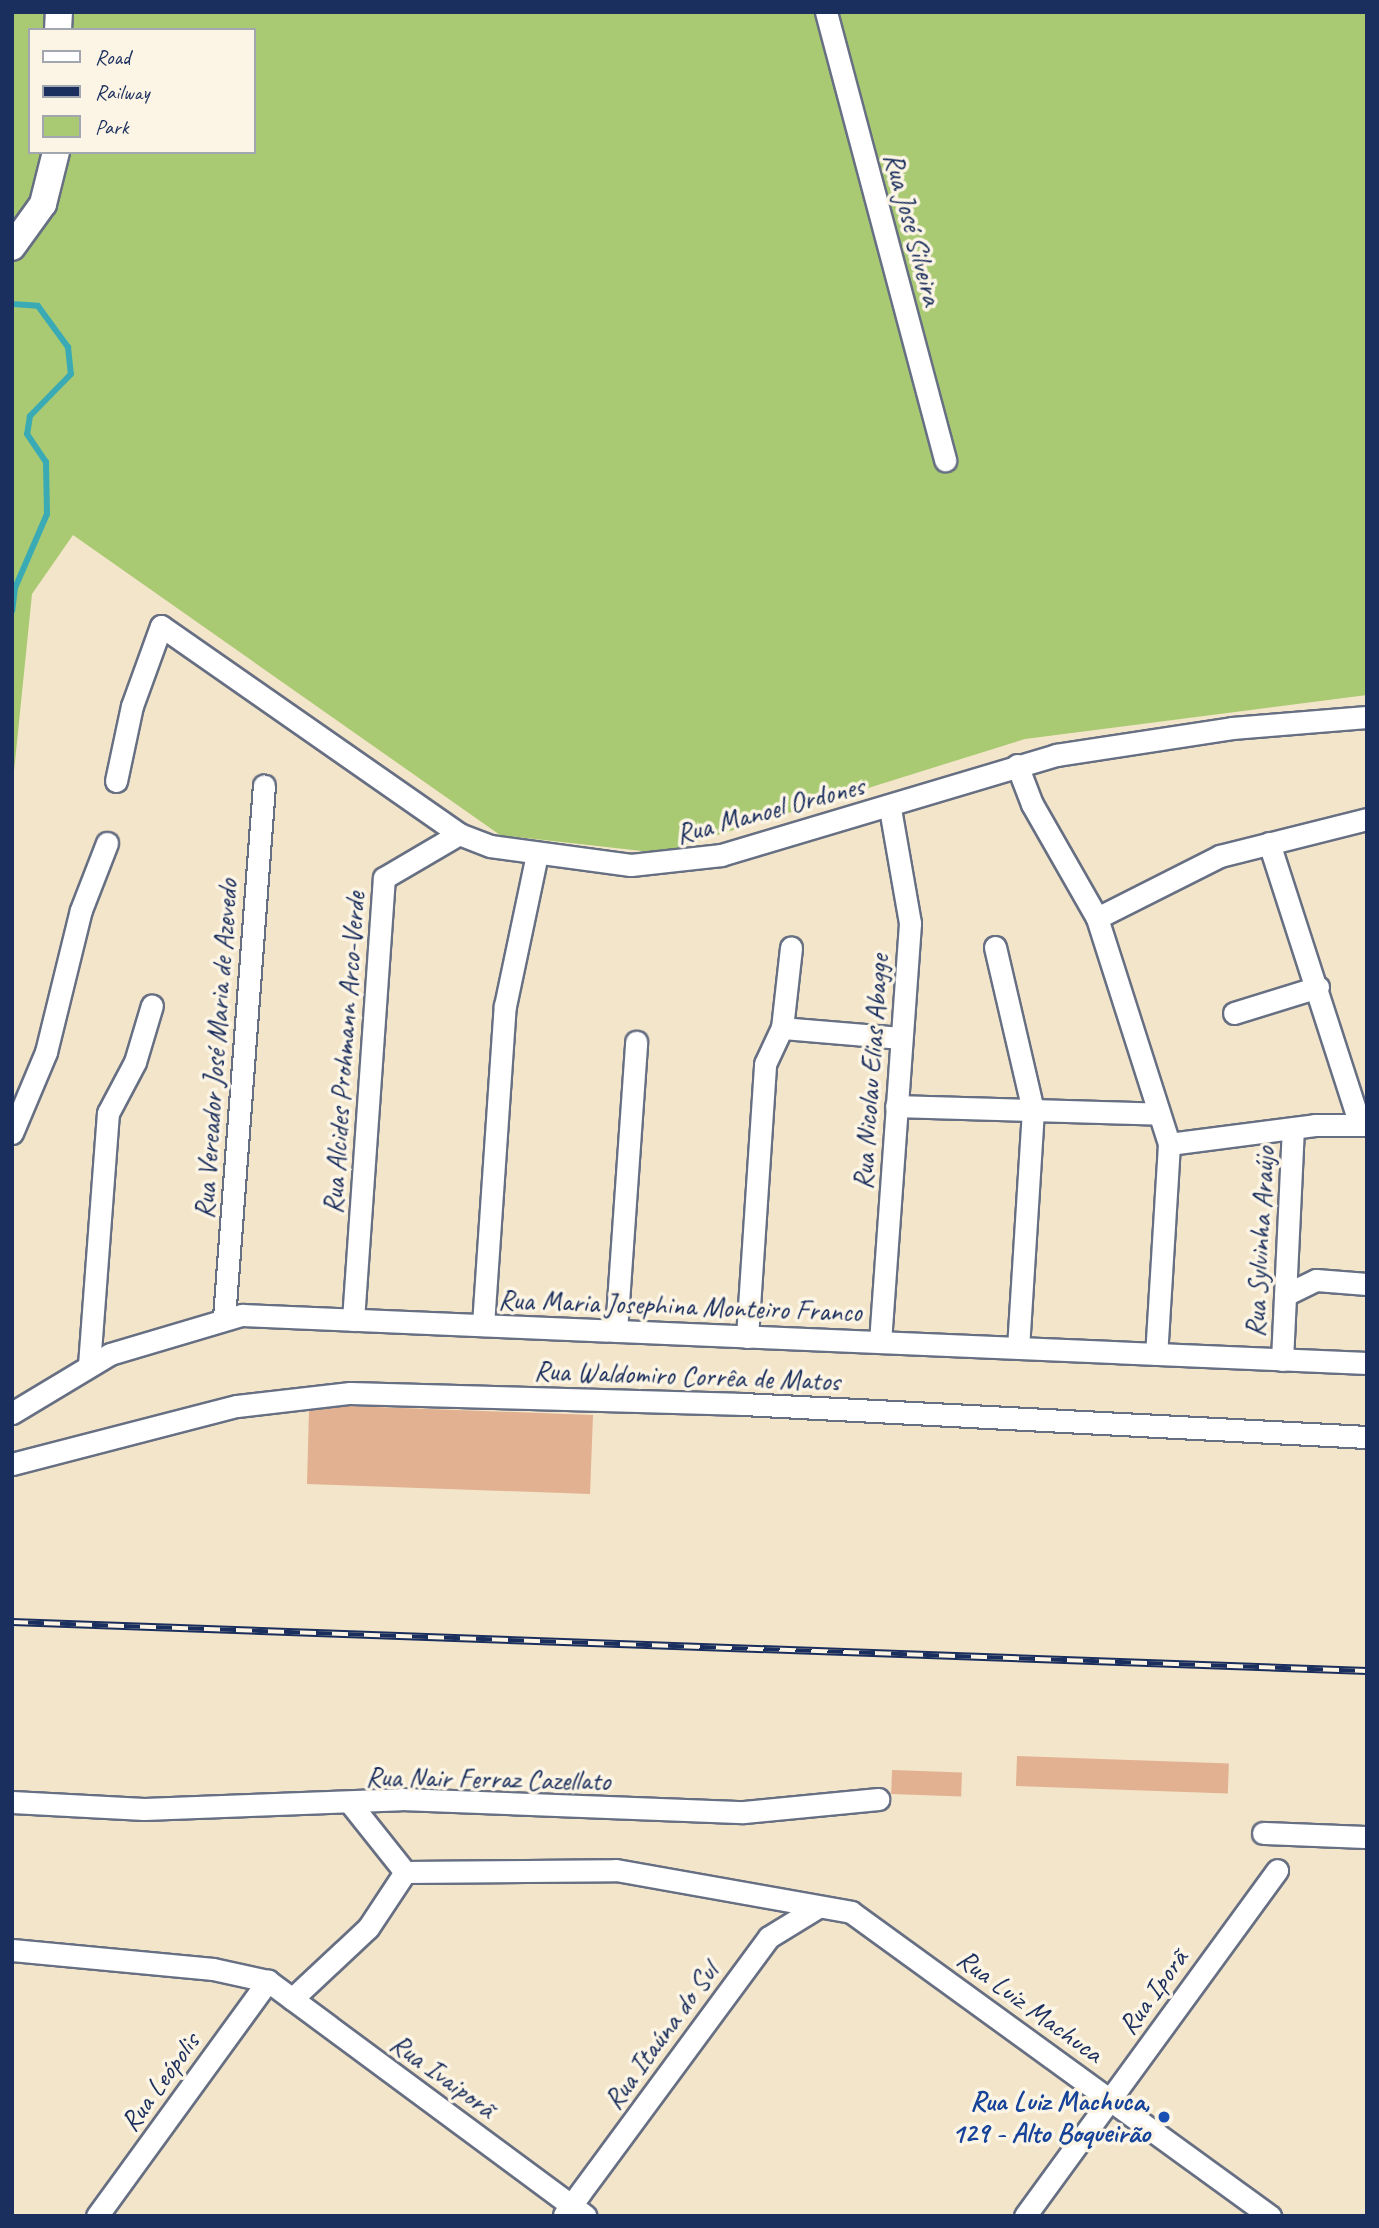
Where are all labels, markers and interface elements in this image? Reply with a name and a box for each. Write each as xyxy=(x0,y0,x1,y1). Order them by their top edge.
legend xyxy=(28,28,256,154)
text: Road xyxy=(95,44,130,70)
text: Railway xyxy=(95,79,149,105)
text: Park xyxy=(95,114,128,140)
street label: Rua José Silveira xyxy=(877,149,949,309)
street label: Rua Manoel Ordones xyxy=(672,769,868,851)
street label: Rua Vereador José Maria de Azevedo xyxy=(187,878,245,1220)
street label: Rua Alcides Prohmann Arco-Verde xyxy=(316,891,372,1215)
street label: Rua Nicolau Elias Abagge xyxy=(846,952,896,1192)
street label: Rua Sylvinha Araújo xyxy=(1238,1146,1282,1338)
street label: Rua Maria Josephina Monteiro Franco xyxy=(497,1283,863,1329)
street label: Rua Waldomiro Corrêa de Matos xyxy=(533,1354,841,1398)
street label: Rua Nair Ferraz Cazellato xyxy=(365,1760,611,1798)
street label: Rua Luiz Machuca xyxy=(951,1942,1109,2070)
street label: Rua Iporã xyxy=(1111,1943,1195,2041)
street label: Rua Itaúna do Sul xyxy=(596,1956,726,2116)
street label: Rua Leópolis xyxy=(113,2026,207,2138)
street label: Rua Ivaiporã xyxy=(384,2026,502,2126)
place label: Rua Luiz Machuca, 129 - Alto Boqueirão xyxy=(951,2084,1150,2150)
marker: Rua Luiz Machuca, 129 - Alto Boqueirão xyxy=(1156,2109,1172,2125)

